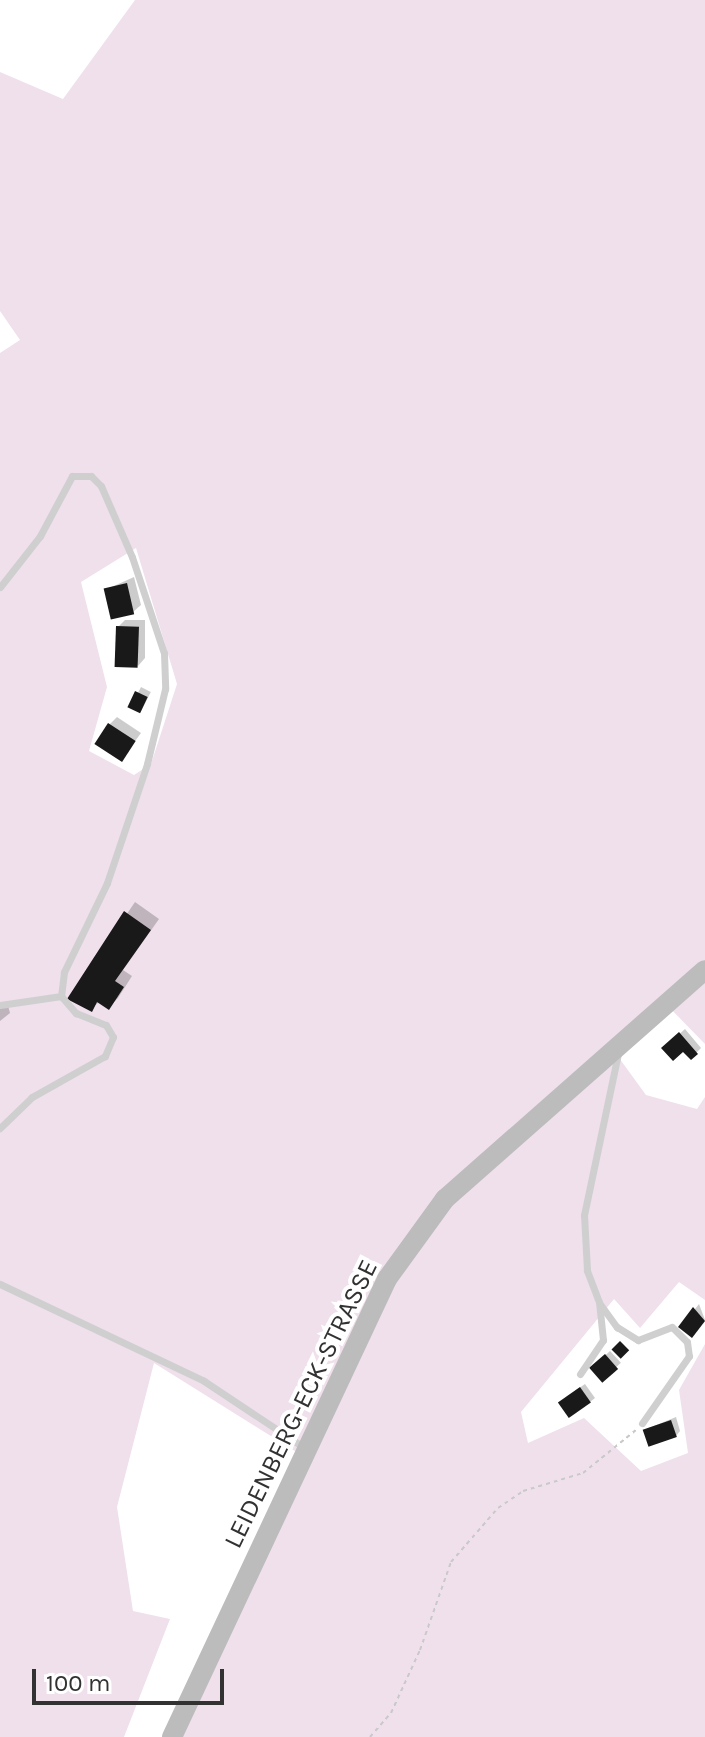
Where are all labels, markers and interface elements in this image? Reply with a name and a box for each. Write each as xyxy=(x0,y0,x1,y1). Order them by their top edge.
street label: LEIDENBERG-ECK-STRASSE xyxy=(217,1255,385,1553)
scale bar xyxy=(36,1653,228,1703)
text: 100 m xyxy=(46,1669,111,1697)

